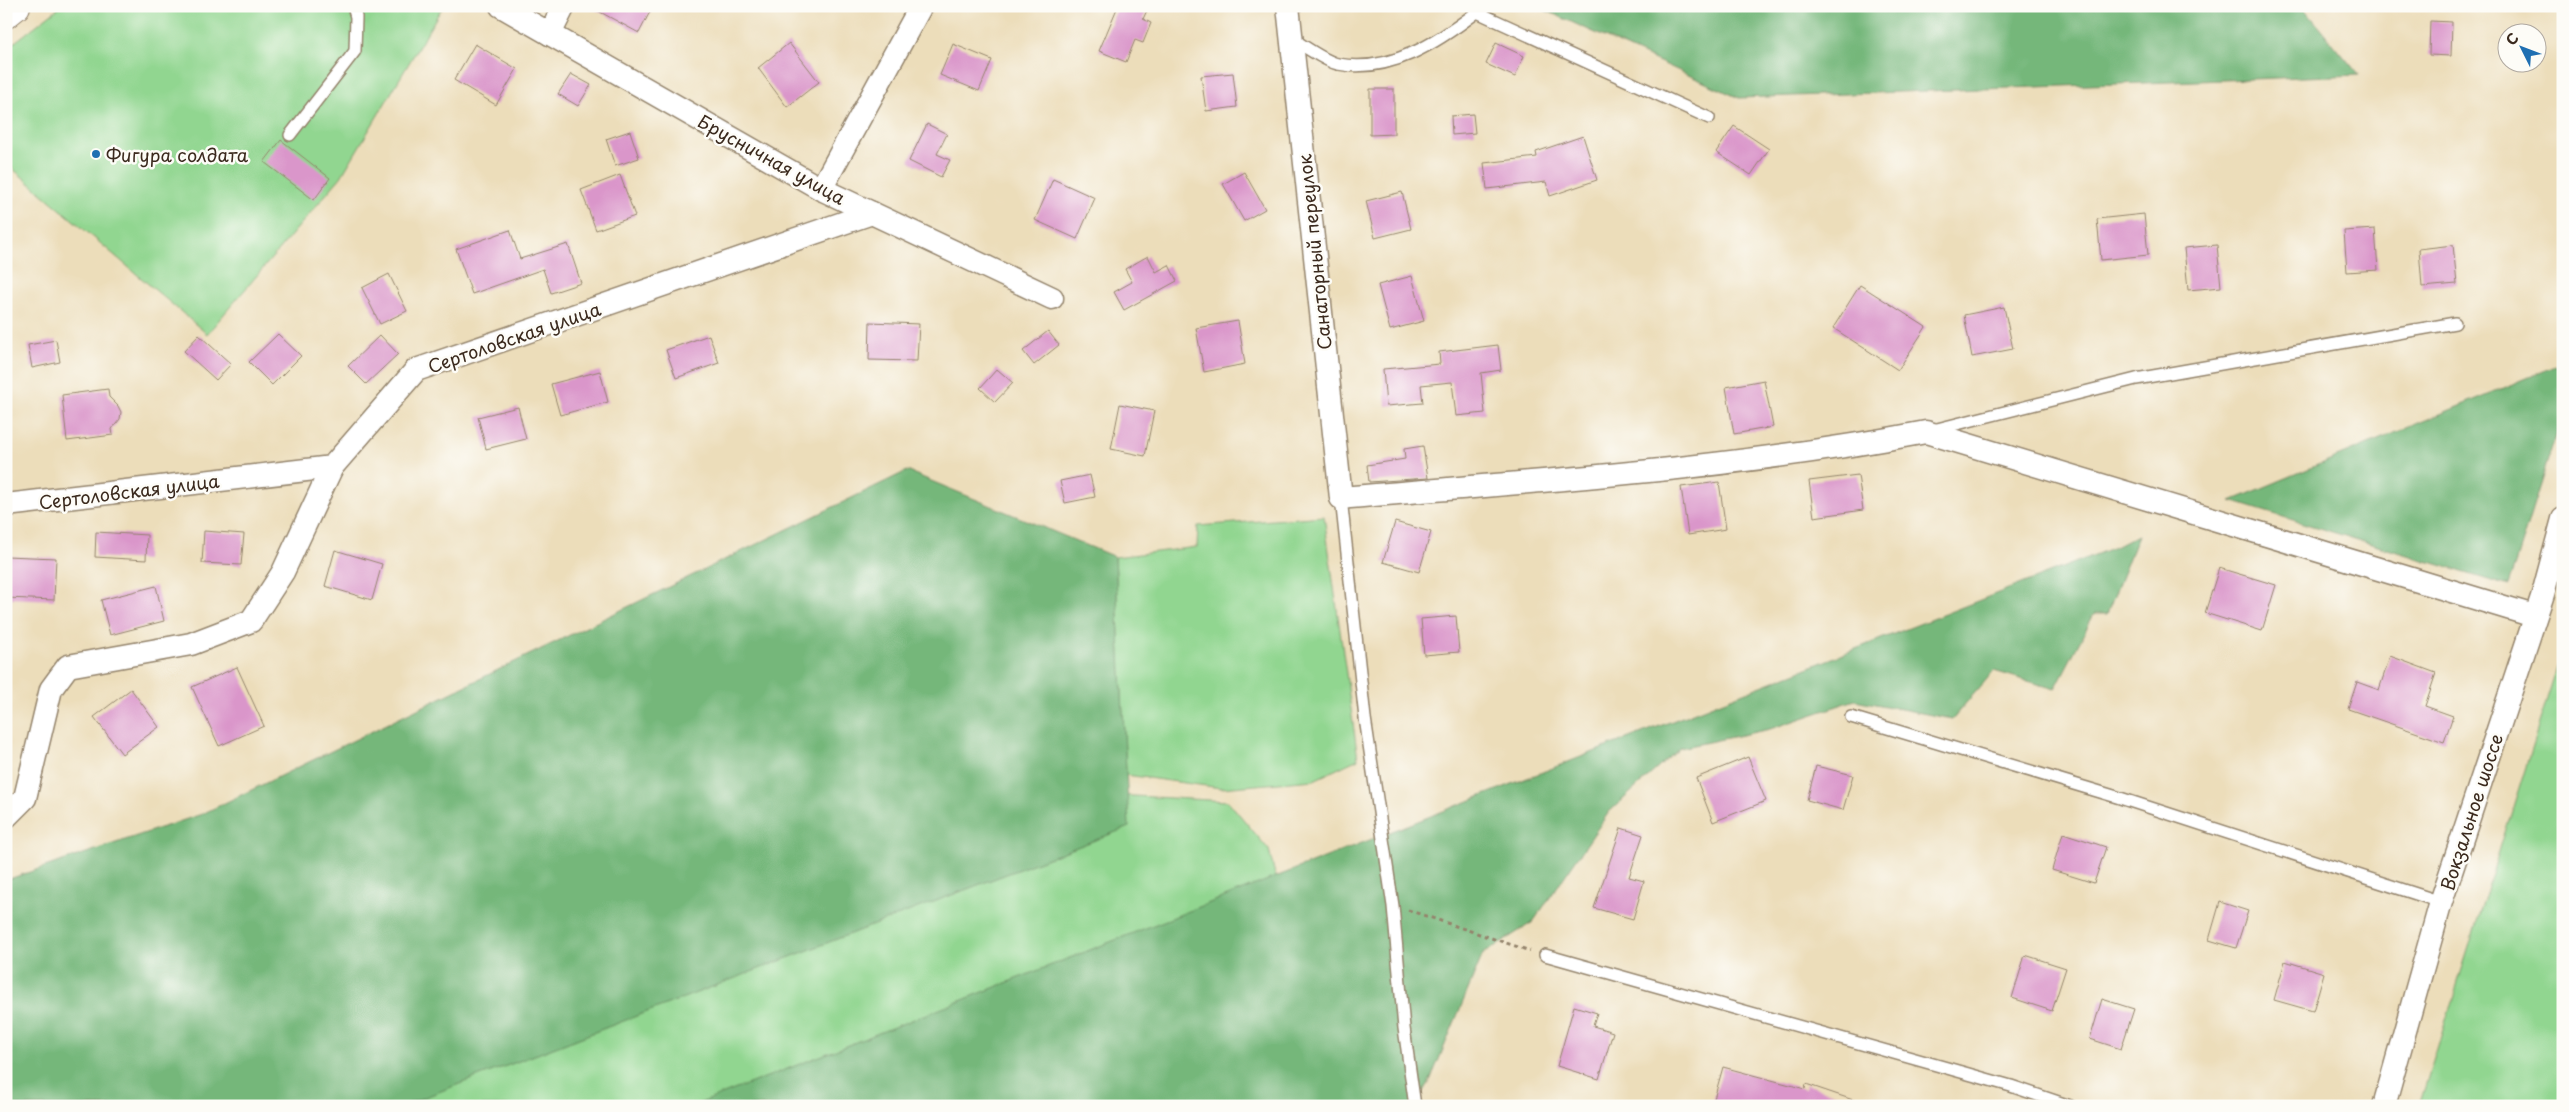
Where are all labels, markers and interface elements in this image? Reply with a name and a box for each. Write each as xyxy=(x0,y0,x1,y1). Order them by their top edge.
north arrow xyxy=(2496,22,2546,72)
text: С xyxy=(2501,28,2523,50)
street label: Брусничная улица xyxy=(693,107,851,211)
place label: Фигура солдата xyxy=(106,141,249,168)
marker: Фигура солдата xyxy=(90,148,102,160)
street label: Санаторный переулок xyxy=(1290,153,1338,351)
street label: Сертоловская улица xyxy=(424,294,605,379)
street label: Сертоловская улица xyxy=(37,466,221,515)
street label: Вокзальное шоссе xyxy=(2433,730,2509,894)

